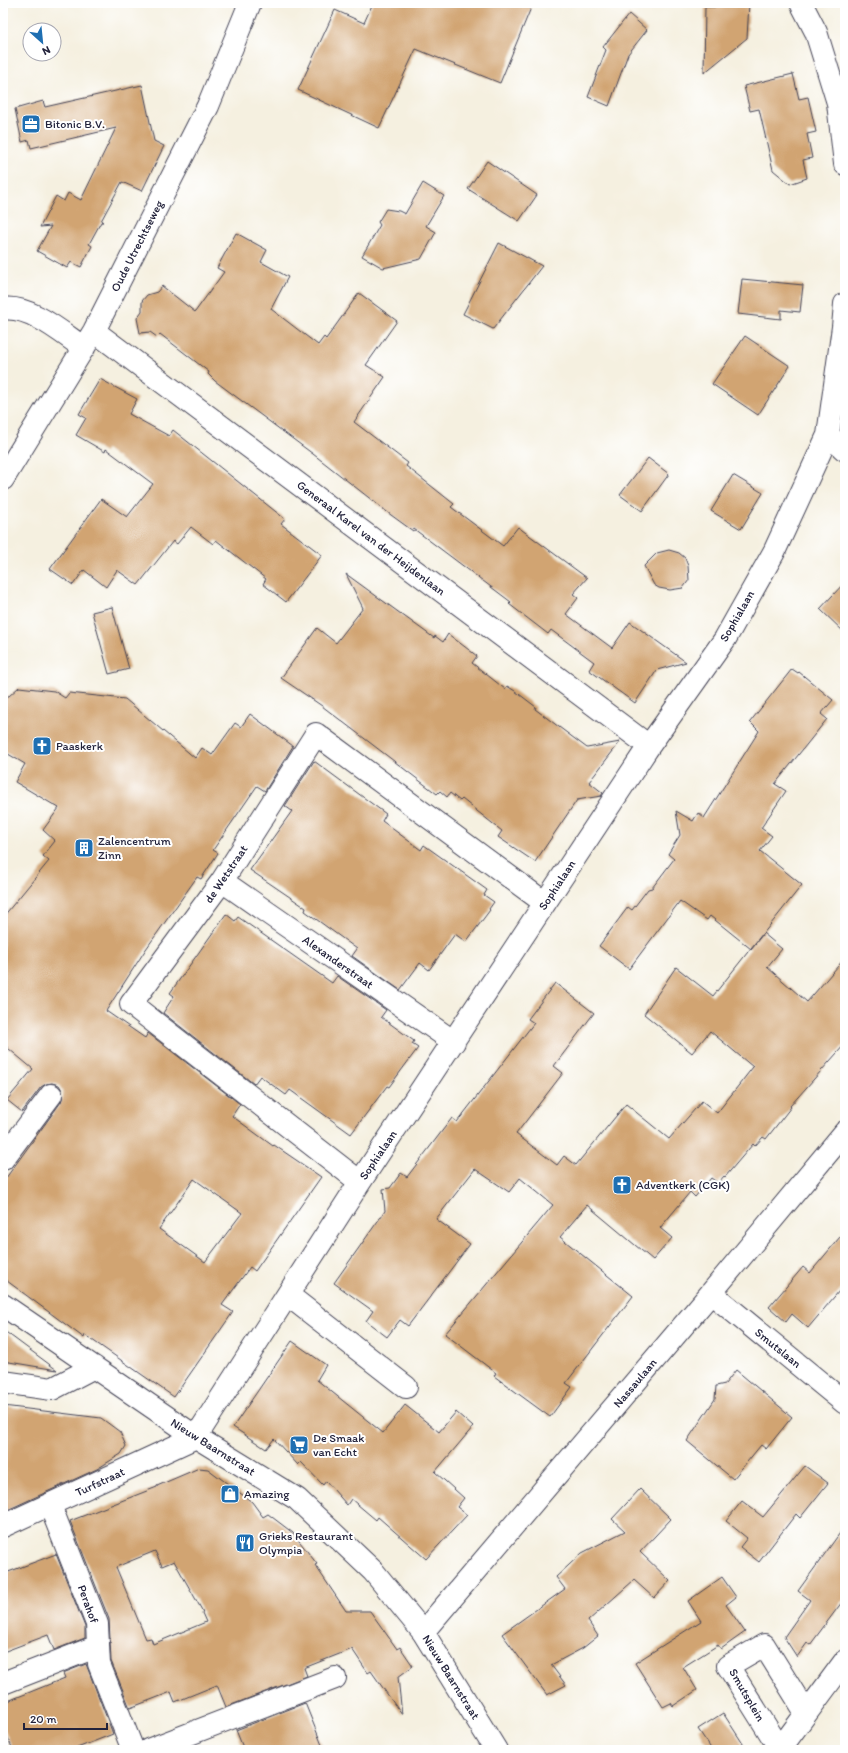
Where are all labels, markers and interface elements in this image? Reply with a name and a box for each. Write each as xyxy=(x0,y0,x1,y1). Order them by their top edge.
north arrow xyxy=(22,22,62,62)
text: N xyxy=(40,43,53,58)
office icon: Bitonic B.V. xyxy=(20,113,42,135)
place label: Bitonic B.V. xyxy=(45,117,105,131)
street label: Oude Utrechtseweg xyxy=(108,197,166,294)
street label: Generaal Karel van der Heijdenlaan xyxy=(294,478,448,599)
street label: Sophialaan xyxy=(717,588,757,644)
church icon: Paaskerk xyxy=(31,735,53,757)
place label: Paaskerk xyxy=(56,739,104,753)
place label: Zalencentrum Zinn xyxy=(98,834,171,862)
building icon: Zalencentrum Zinn xyxy=(73,837,95,859)
street label: de Wetstraat xyxy=(201,842,251,906)
street label: Sophialaan xyxy=(536,857,579,913)
street label: Alexanderstraat xyxy=(300,932,376,992)
street label: Sophialaan xyxy=(356,1127,400,1183)
church icon: Adventkerk (CGK) xyxy=(611,1174,633,1196)
place label: Adventkerk (CGK) xyxy=(636,1178,730,1192)
street label: Smutslaan xyxy=(752,1325,804,1371)
street label: Nassaulaan xyxy=(610,1355,660,1410)
street label: Nieuw Baarnstraat xyxy=(168,1415,258,1479)
place label: De Smaak van Echt xyxy=(313,1431,364,1459)
supermarket icon: De Smaak van Echt xyxy=(288,1434,310,1456)
street label: Turfstraat xyxy=(73,1464,127,1500)
shop icon: Amazing xyxy=(219,1483,241,1505)
place label: Amazing xyxy=(244,1487,290,1501)
place label: Grieks Restaurant Olympia xyxy=(259,1529,353,1557)
restaurant icon: Grieks Restaurant Olympia xyxy=(234,1532,256,1554)
street label: Perahof xyxy=(75,1583,102,1625)
street label: Nieuw Baarnstraat xyxy=(419,1632,483,1722)
street label: Smutsplein xyxy=(726,1666,768,1724)
scale bar xyxy=(24,1705,107,1731)
text: 20 m xyxy=(30,1712,57,1726)

